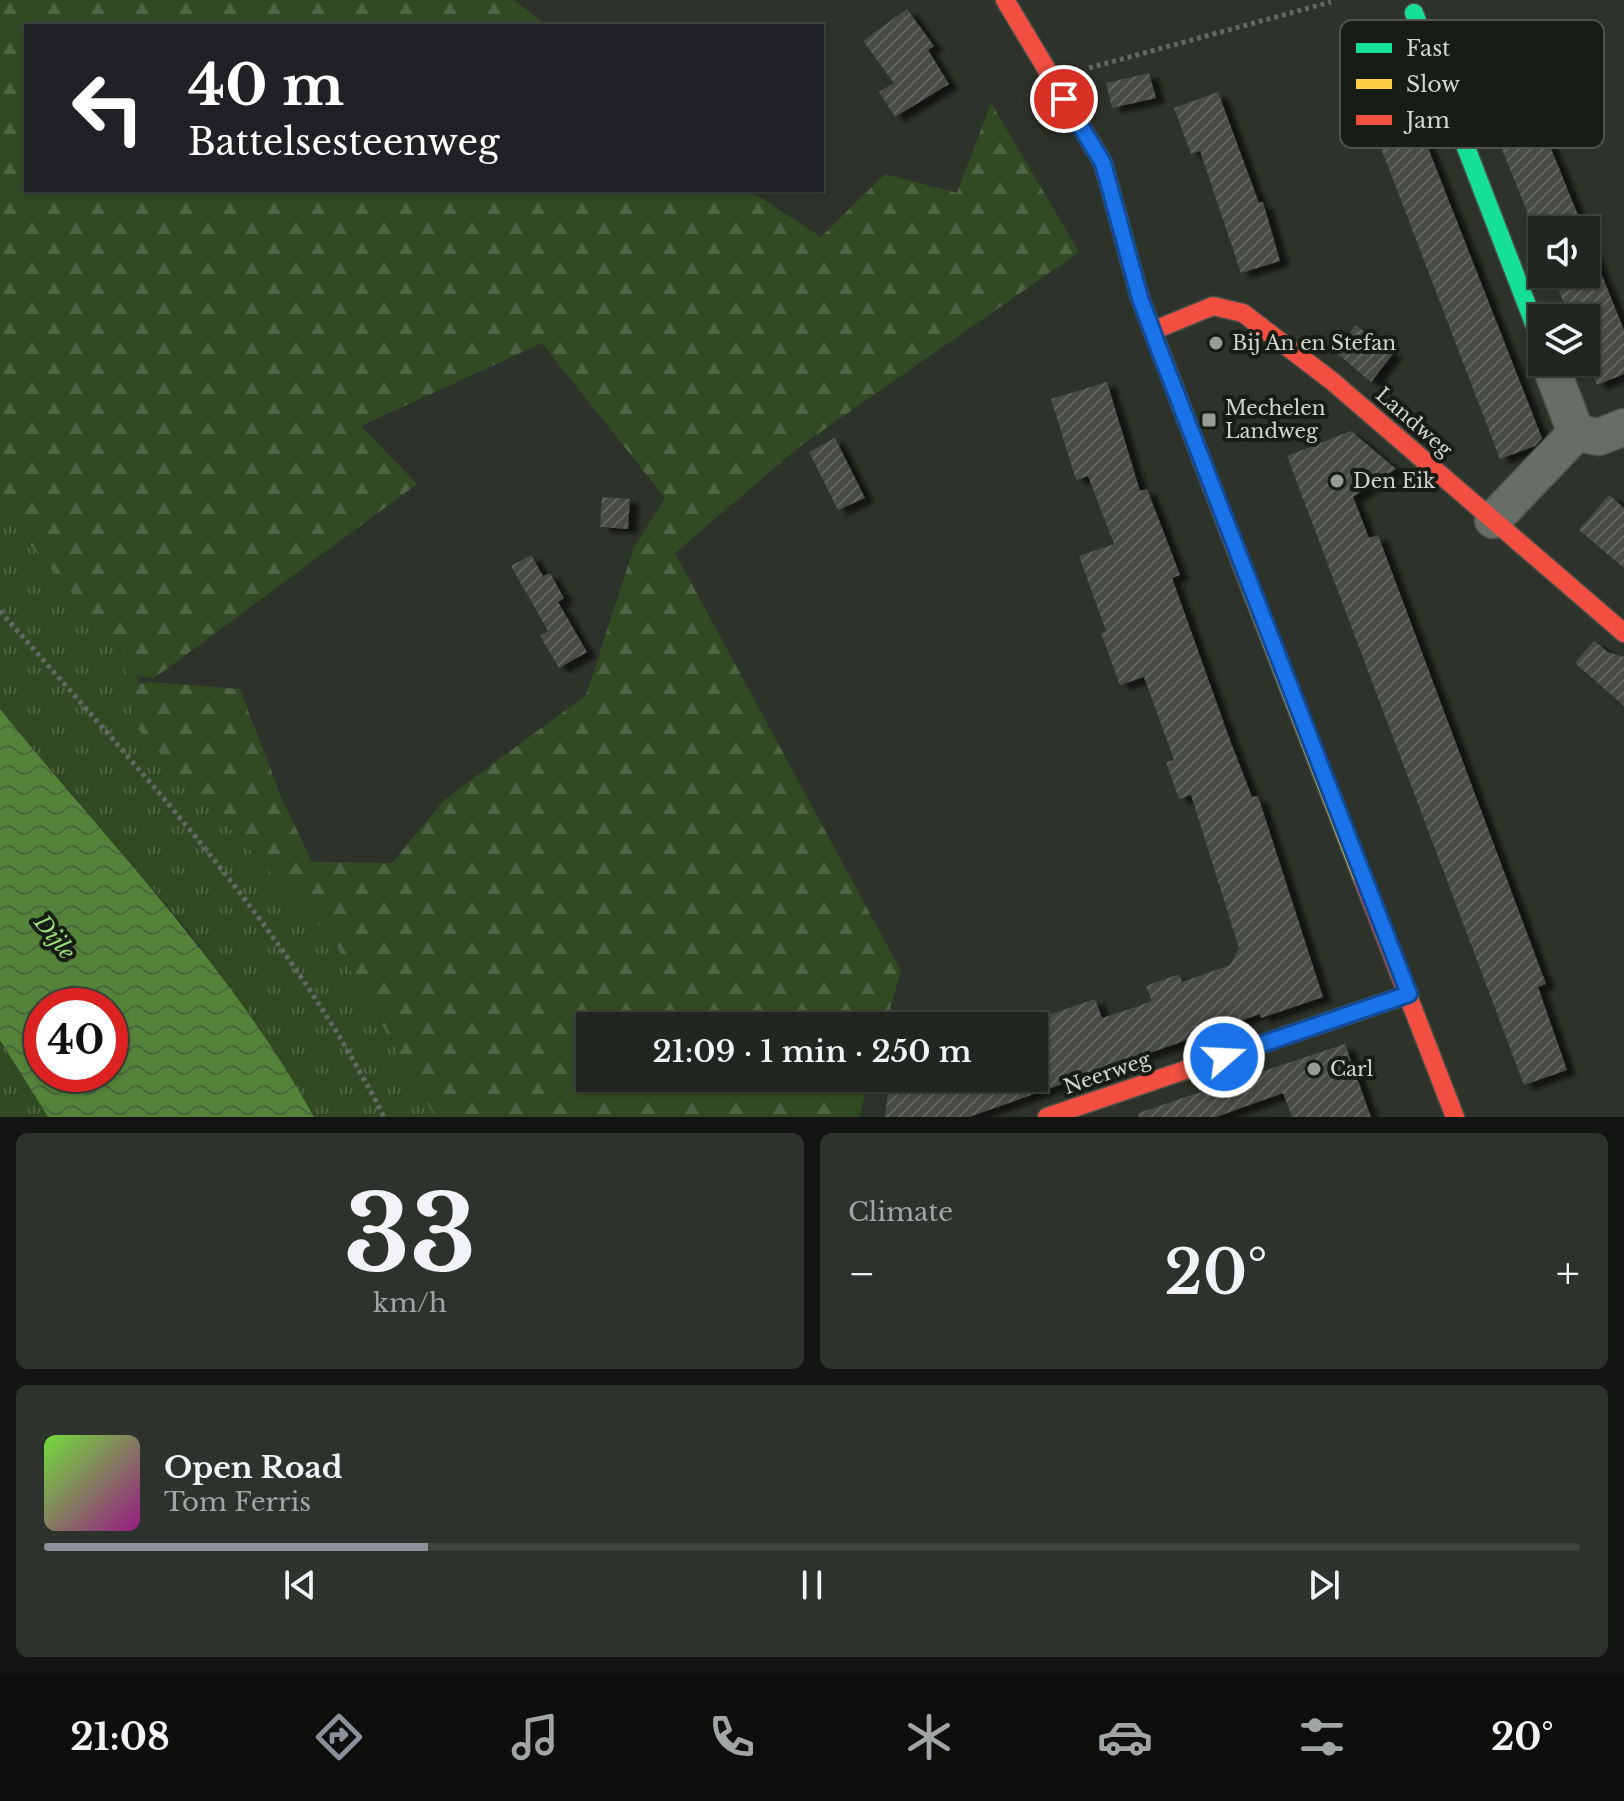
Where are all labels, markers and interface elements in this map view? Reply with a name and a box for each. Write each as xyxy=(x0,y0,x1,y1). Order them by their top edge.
legend xyxy=(1340,20,1604,148)
text: Fast xyxy=(1406,35,1451,62)
text: 40 m xyxy=(188,51,344,120)
icon: left xyxy=(56,56,160,160)
pin xyxy=(1030,65,1098,133)
text: Slow xyxy=(1406,71,1460,98)
icon: arrive xyxy=(1042,77,1086,121)
text: Jam xyxy=(1403,107,1450,134)
text: Battelsesteenweg xyxy=(188,120,500,165)
map controls xyxy=(1528,216,1600,376)
button: sound xyxy=(1528,216,1600,288)
button: layers xyxy=(1528,304,1600,376)
place label: Bij An en Stefan xyxy=(1232,331,1396,355)
marker: Bij An en Stefan xyxy=(1207,334,1225,352)
street label: Landweg xyxy=(1371,382,1458,462)
place label: Mechelen Landweg xyxy=(1225,396,1326,443)
marker: Mechelen Landweg xyxy=(1200,411,1218,429)
place label: Den Eik xyxy=(1353,469,1436,493)
marker: Den Eik xyxy=(1328,472,1346,490)
water label: Dijle xyxy=(28,909,81,965)
speed limit sign: 40 xyxy=(24,988,128,1092)
position arrow xyxy=(1182,1015,1266,1099)
text: 21:09 · 1 min · 250 m xyxy=(652,1033,972,1070)
street label: Neerweg xyxy=(1061,1047,1154,1099)
place label: Carl xyxy=(1330,1057,1373,1081)
marker: Carl xyxy=(1305,1060,1323,1078)
text: 33 xyxy=(344,1170,476,1299)
text: Climate xyxy=(848,1196,953,1228)
text: 20° xyxy=(1164,1236,1267,1310)
text: − xyxy=(848,1246,876,1301)
text: + xyxy=(1556,1246,1580,1301)
text: km/h xyxy=(373,1287,447,1319)
text: Open Road xyxy=(164,1449,343,1486)
text: Tom Ferris xyxy=(164,1486,311,1518)
icon: previous xyxy=(278,1563,322,1607)
icon: pause xyxy=(790,1563,834,1607)
icon: next xyxy=(1302,1563,1346,1607)
icon: directions xyxy=(311,1709,367,1765)
icon: music xyxy=(507,1709,563,1765)
icon: phone xyxy=(704,1709,760,1765)
icon: climate xyxy=(901,1709,957,1765)
icon: car xyxy=(1097,1709,1153,1765)
icon: filters xyxy=(1294,1709,1350,1765)
text: 21:08 xyxy=(70,1715,170,1760)
text: 20° xyxy=(1491,1715,1554,1760)

